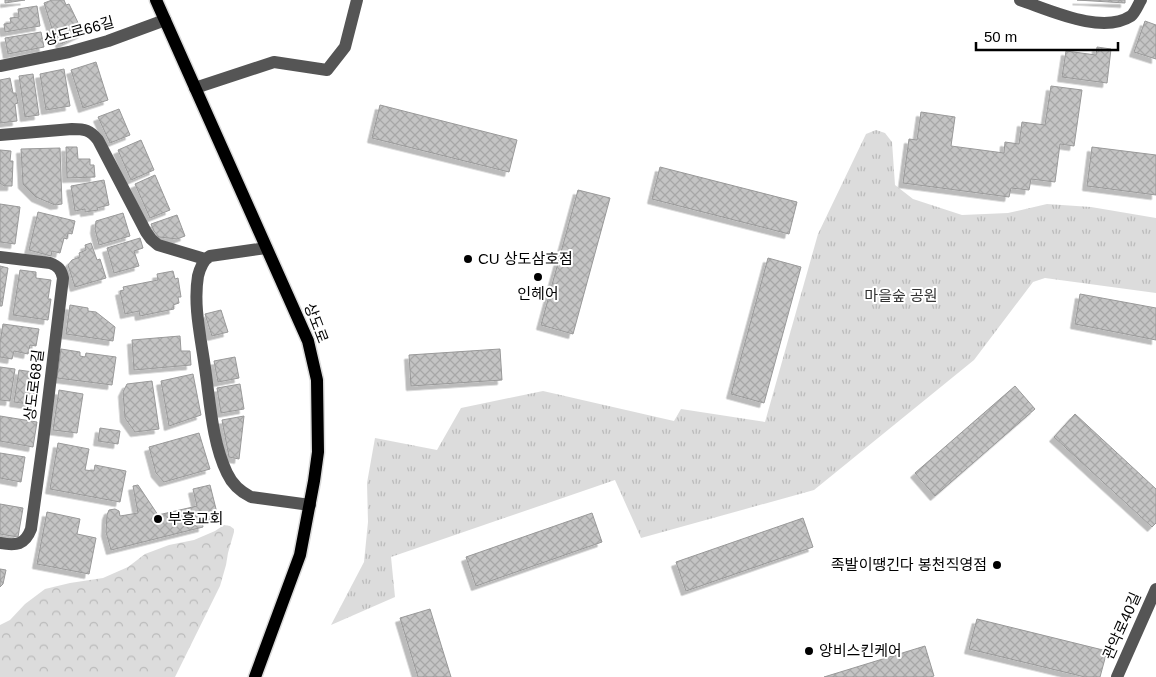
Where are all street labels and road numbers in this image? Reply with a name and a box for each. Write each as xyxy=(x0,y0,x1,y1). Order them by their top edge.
street label: 상도로66길 xyxy=(42,13,116,48)
street label: 상도로 xyxy=(301,300,332,345)
street label: 상도로68길 xyxy=(21,348,46,422)
street label: 관악로40길 xyxy=(1099,590,1144,662)

